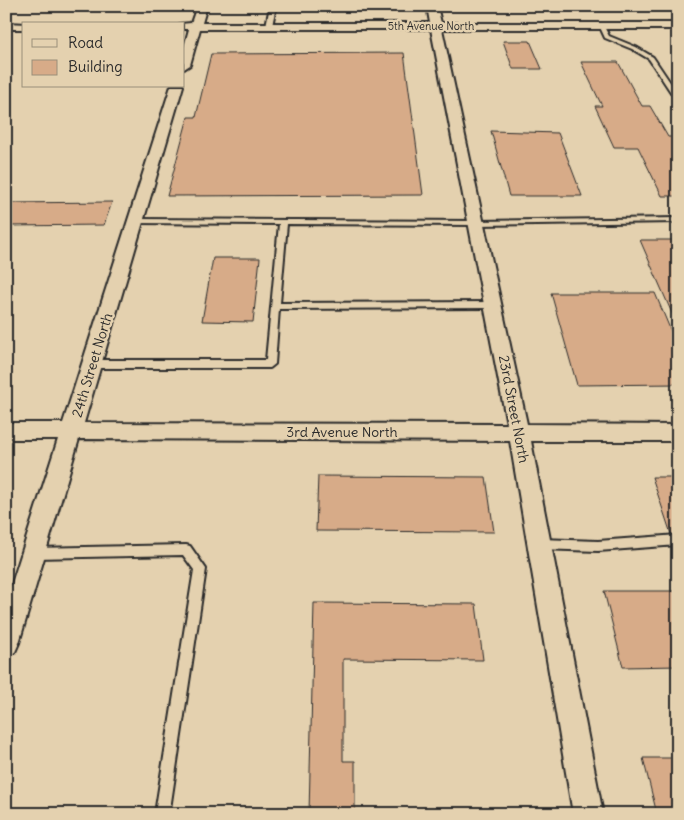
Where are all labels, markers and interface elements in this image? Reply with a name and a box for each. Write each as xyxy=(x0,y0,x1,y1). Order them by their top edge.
street label: 5th Avenue North xyxy=(388,19,474,33)
legend xyxy=(22,22,185,88)
text: Road xyxy=(68,33,103,52)
text: Building xyxy=(68,57,123,76)
street label: 24th Street North xyxy=(68,311,116,419)
street label: 23rd Street North xyxy=(495,354,533,464)
street label: 3rd Avenue North xyxy=(286,423,398,441)

